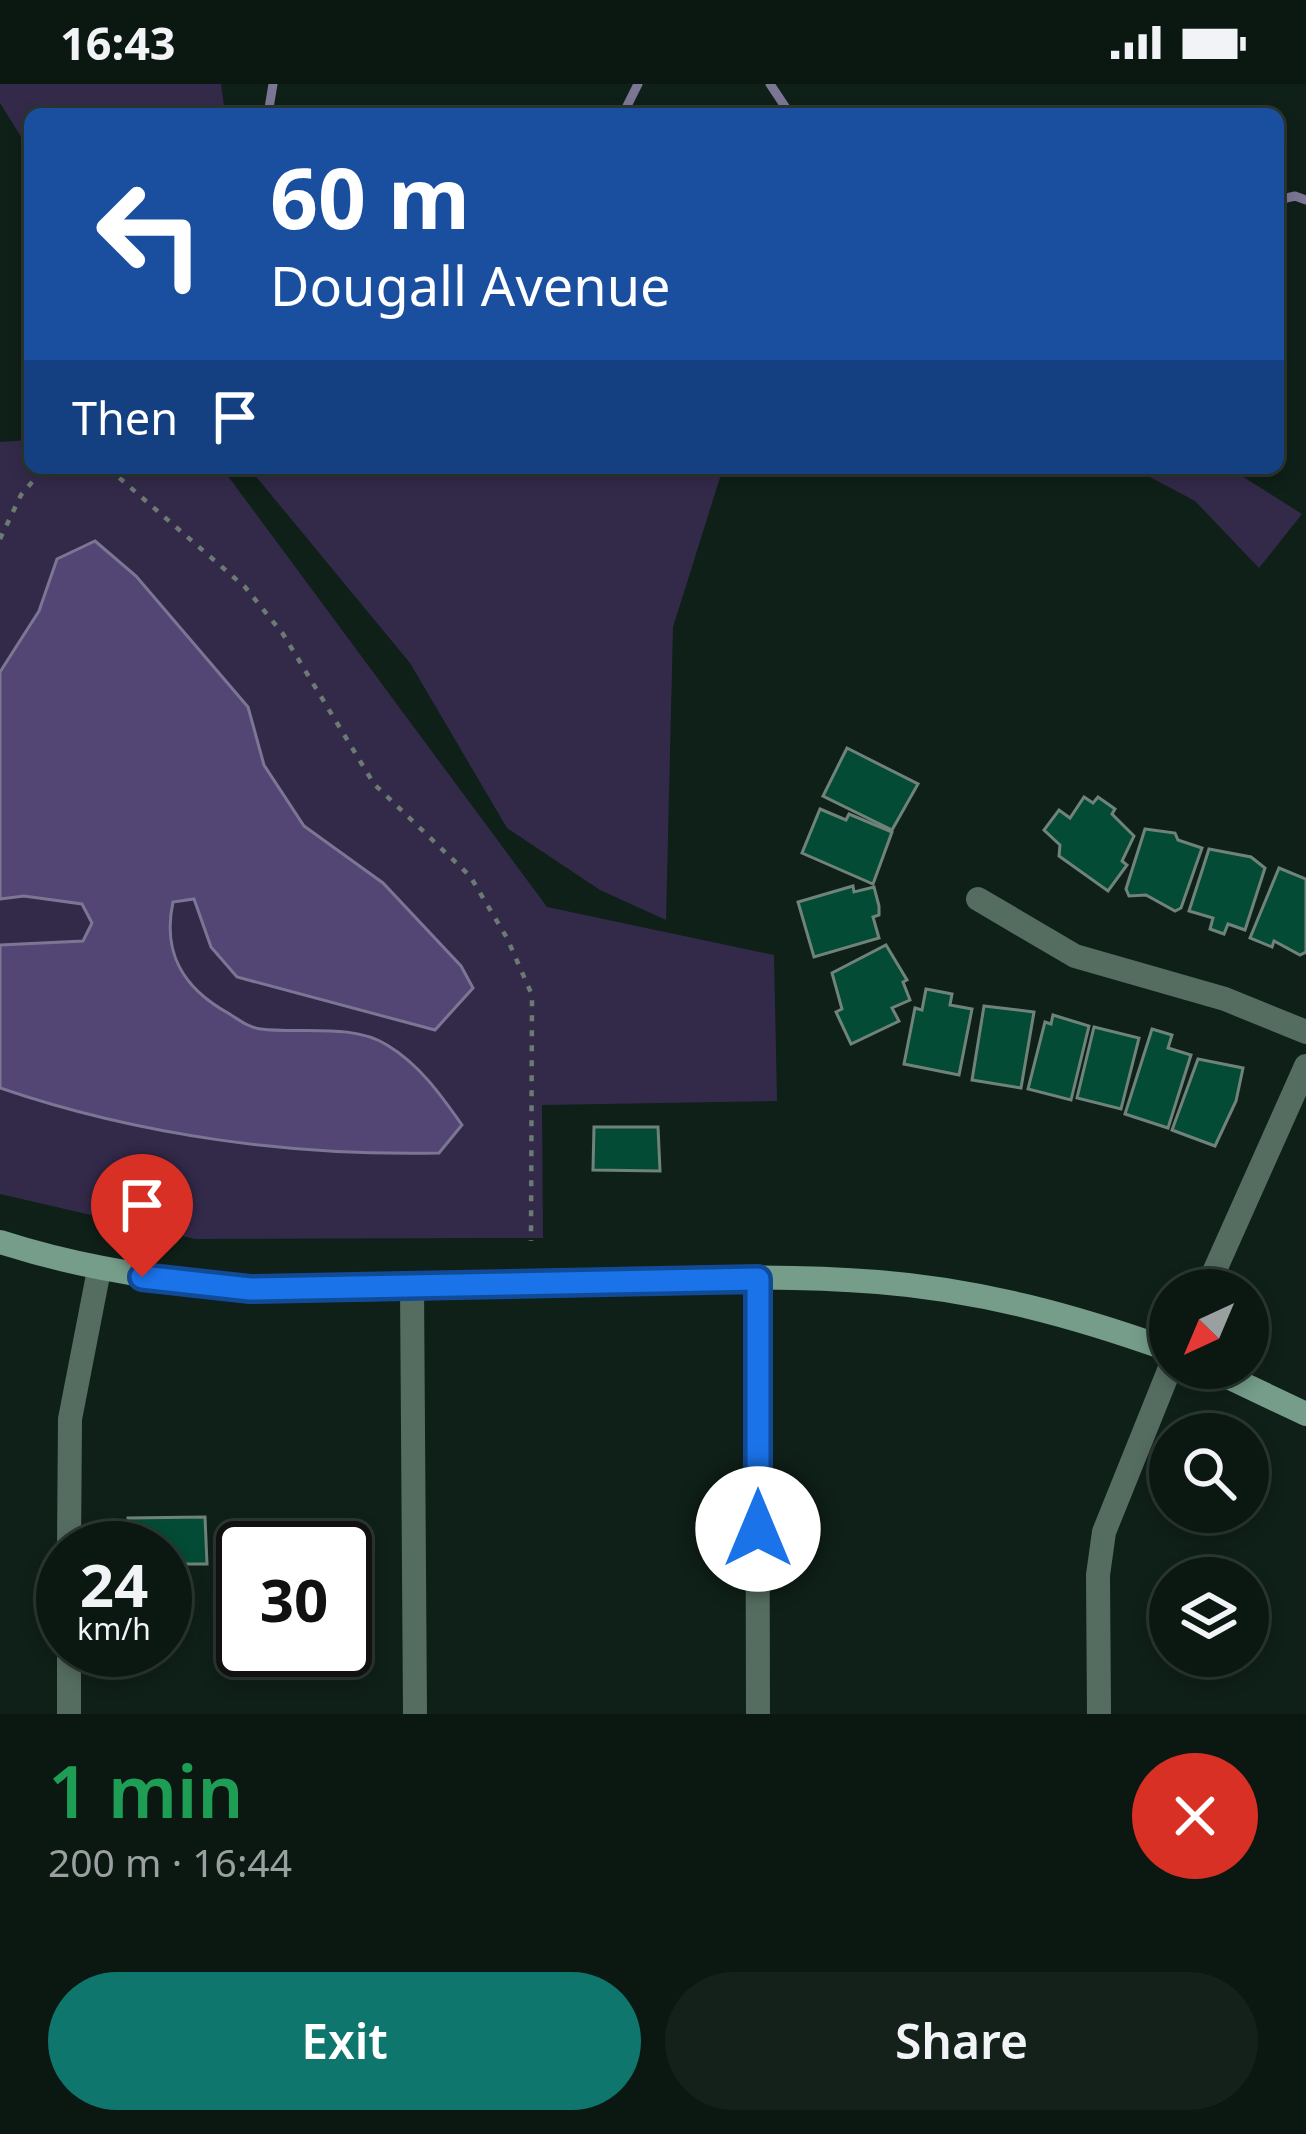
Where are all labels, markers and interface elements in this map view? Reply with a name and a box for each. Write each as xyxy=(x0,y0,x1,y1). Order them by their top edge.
text: 16:43 xyxy=(60,12,176,73)
text: 60 m xyxy=(270,139,470,254)
icon: left xyxy=(72,156,228,312)
text: Dougall Avenue xyxy=(270,248,670,322)
icon: arrive xyxy=(202,384,268,450)
text: Then xyxy=(72,387,178,448)
pin xyxy=(91,1154,193,1277)
icon: arrive xyxy=(109,1172,175,1238)
north arrow xyxy=(1149,1269,1269,1389)
map controls xyxy=(1149,1269,1269,1677)
button: search xyxy=(1149,1413,1269,1533)
position arrow xyxy=(695,1466,821,1592)
speed limit sign: 30 xyxy=(216,1521,372,1677)
text: 24 xyxy=(80,1543,148,1625)
button: layers xyxy=(1149,1557,1269,1677)
text: km/h xyxy=(77,1608,151,1649)
text: 1 min xyxy=(48,1741,243,1839)
button: close xyxy=(1132,1753,1258,1879)
text: 200 m · 16:44 xyxy=(48,1835,292,1888)
button: Exit xyxy=(48,1972,641,2110)
button: Share xyxy=(665,1972,1258,2110)

